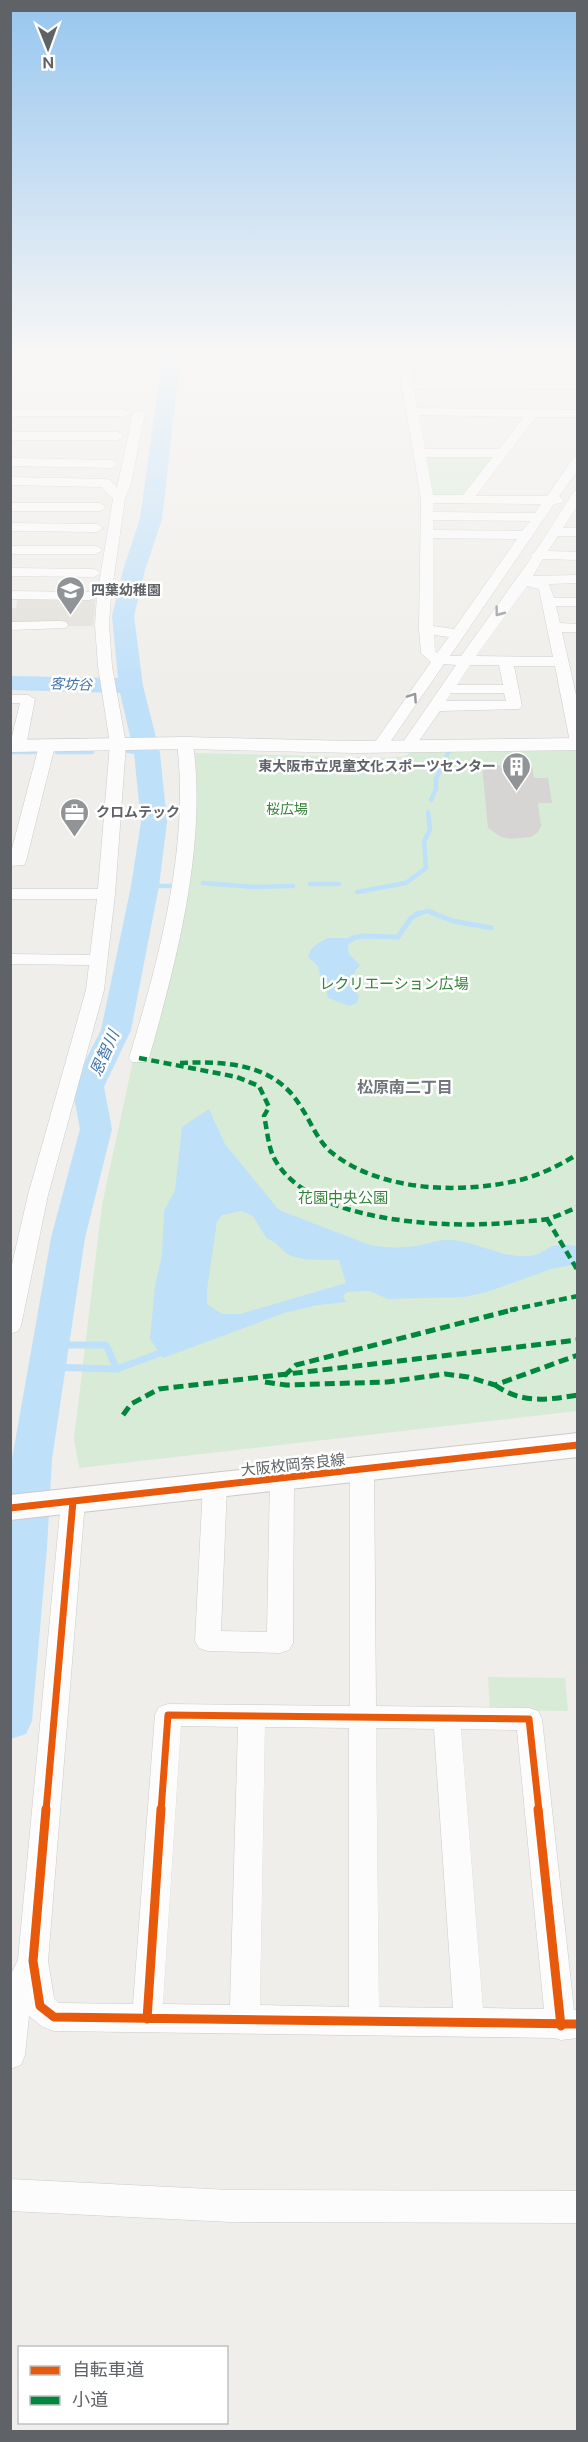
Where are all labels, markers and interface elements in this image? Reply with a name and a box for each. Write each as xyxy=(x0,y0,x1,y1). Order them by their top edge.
north arrow xyxy=(18,18,78,78)
text: N xyxy=(42,52,54,73)
school or university icon: 四葉幼稚園 xyxy=(54,574,86,616)
place label: 四葉幼稚園 xyxy=(91,581,161,599)
one-way arrow xyxy=(496,606,507,617)
water label: 客坊谷 xyxy=(50,674,93,694)
one-way arrow xyxy=(406,693,417,704)
building icon: 東大阪市立児童文化スポーツセンター xyxy=(501,750,533,792)
place label: 東大阪市立児童文化スポーツセンター xyxy=(258,757,496,775)
office icon: クロムテック xyxy=(59,796,91,838)
park label: 桜広場 xyxy=(266,800,308,818)
place label: クロムテック xyxy=(96,803,180,821)
park label: レクリエーション広場 xyxy=(319,974,469,994)
water label: 恩智川 xyxy=(85,1025,125,1079)
district label: 松原南二丁目 xyxy=(357,1077,453,1098)
park label: 花園中央公園 xyxy=(298,1188,388,1208)
street label: 大阪枚岡奈良線 xyxy=(240,1450,346,1480)
legend xyxy=(18,2346,228,2424)
text: 自転車道 xyxy=(72,2358,144,2382)
text: 小道 xyxy=(72,2388,108,2412)

